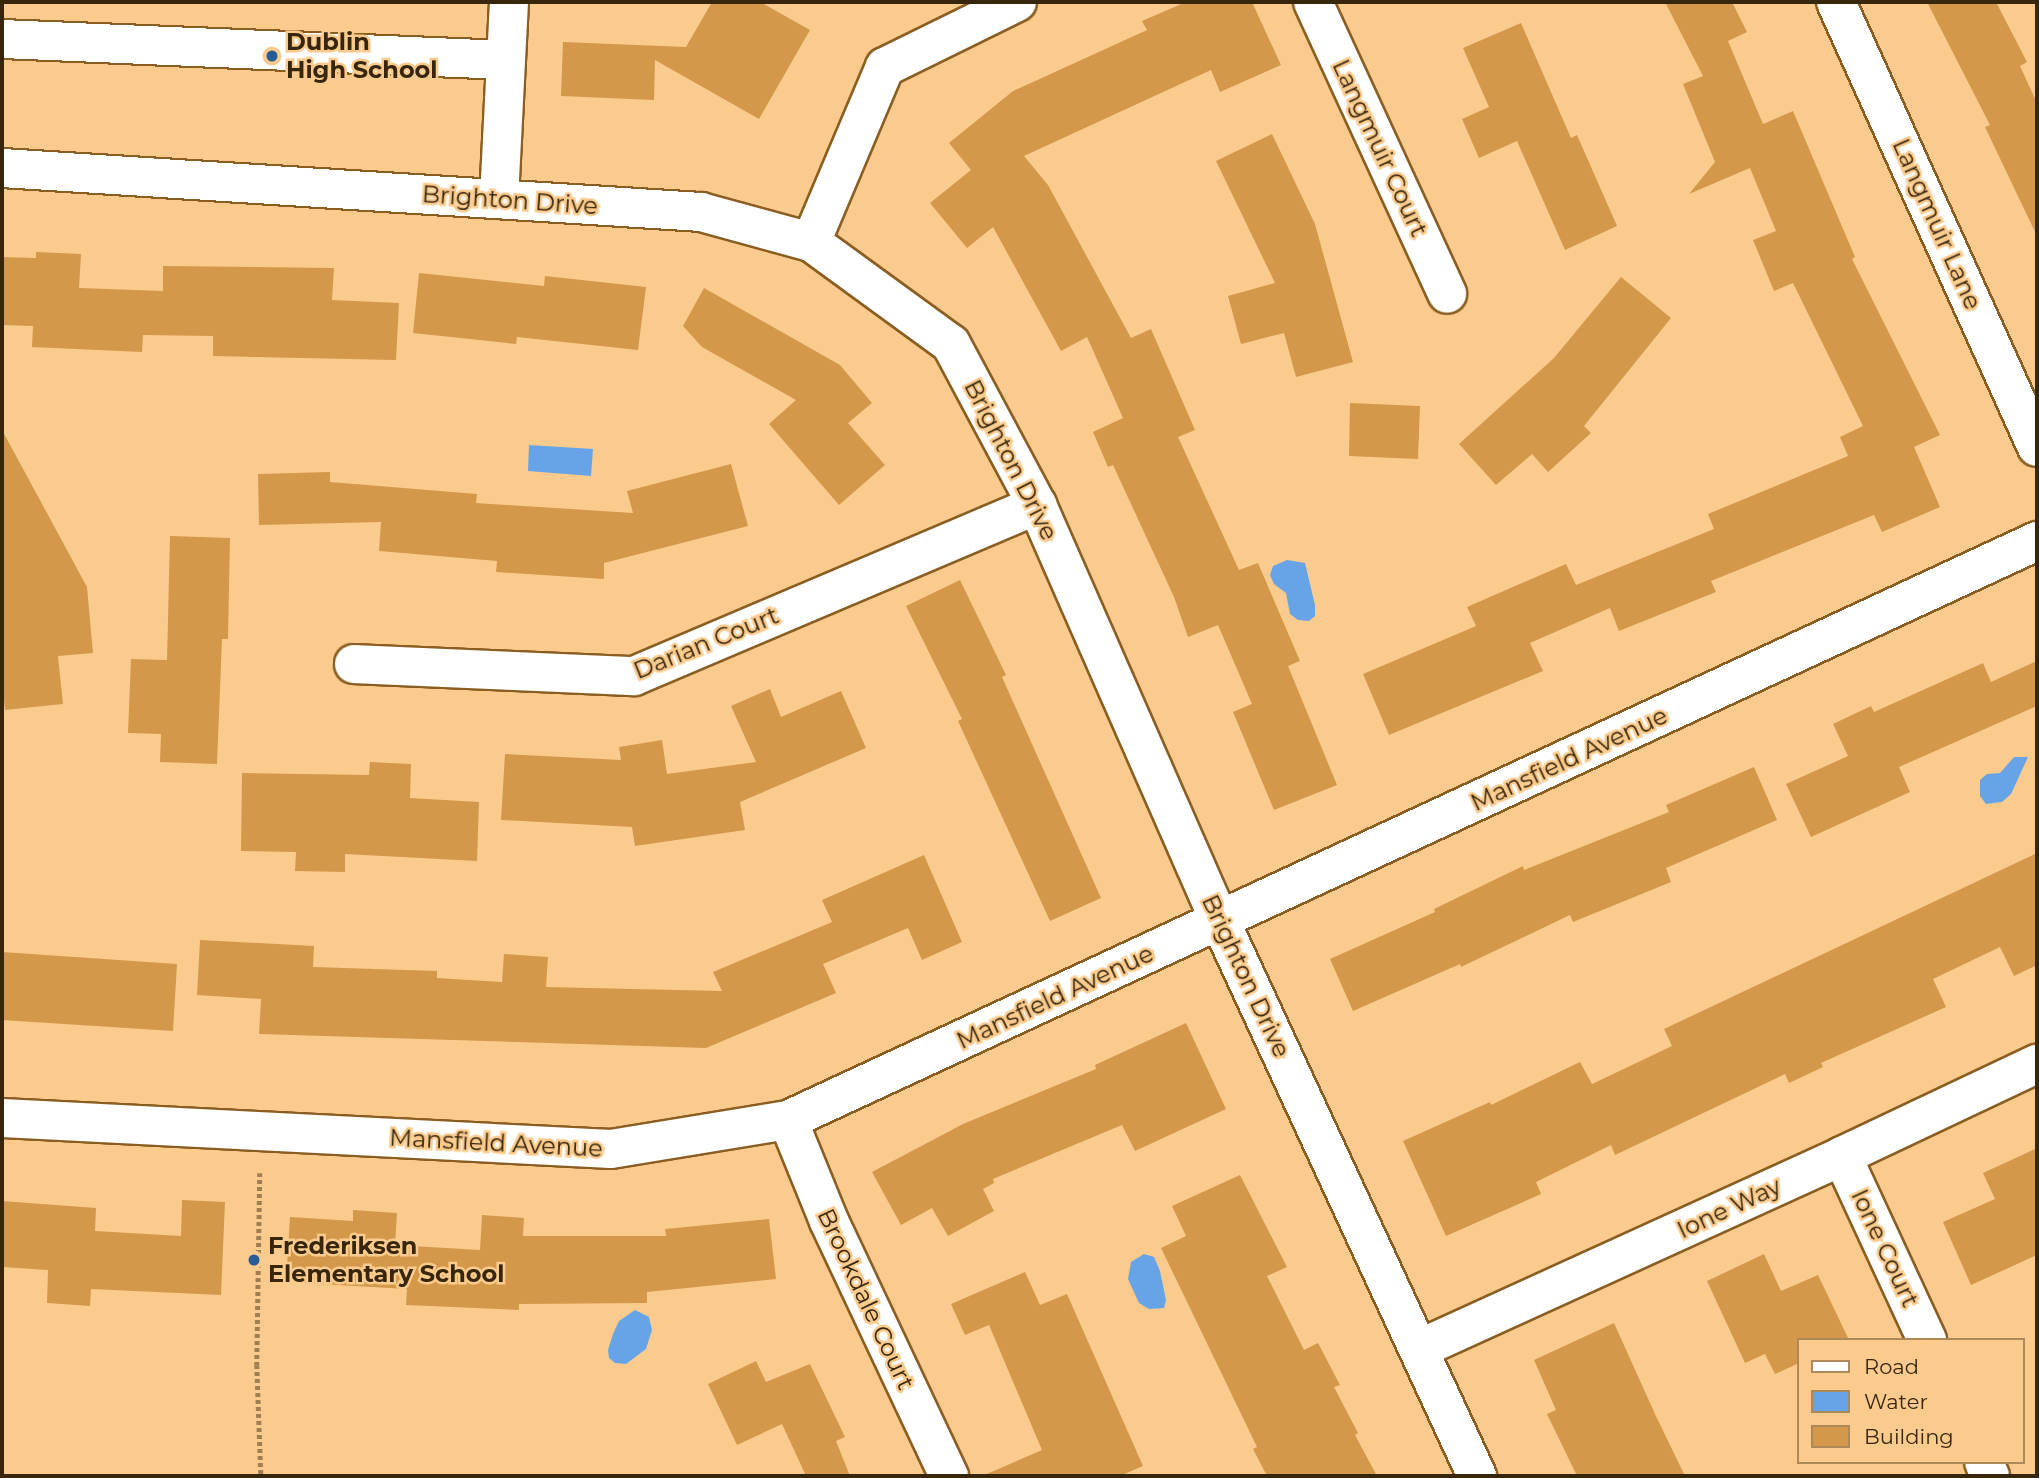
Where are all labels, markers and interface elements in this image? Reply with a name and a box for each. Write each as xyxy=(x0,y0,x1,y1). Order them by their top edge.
place label: Dublin High School xyxy=(286,28,438,84)
marker: Dublin High School xyxy=(264,48,280,64)
street label: Langmuir Court xyxy=(1326,55,1434,241)
street label: Langmuir Lane xyxy=(1886,134,1988,314)
street label: Brighton Drive xyxy=(421,179,599,221)
street label: Brighton Drive xyxy=(958,375,1064,545)
street label: Darian Court xyxy=(629,601,783,685)
street label: Mansfield Avenue xyxy=(1466,701,1672,817)
street label: Brighton Drive xyxy=(1196,890,1296,1062)
street label: Mansfield Avenue xyxy=(952,939,1158,1055)
street label: Mansfield Avenue xyxy=(389,1123,603,1163)
street label: Ione Way xyxy=(1672,1171,1786,1245)
street label: Ione Court xyxy=(1845,1185,1925,1311)
street label: Brookdale Court xyxy=(811,1204,921,1394)
place label: Frederiksen Elementary School xyxy=(268,1232,505,1288)
marker: Frederiksen Elementary School xyxy=(246,1252,262,1268)
legend xyxy=(1798,1338,2025,1464)
text: Road xyxy=(1864,1354,1919,1379)
text: Water xyxy=(1864,1389,1928,1414)
text: Building xyxy=(1864,1424,1954,1449)

